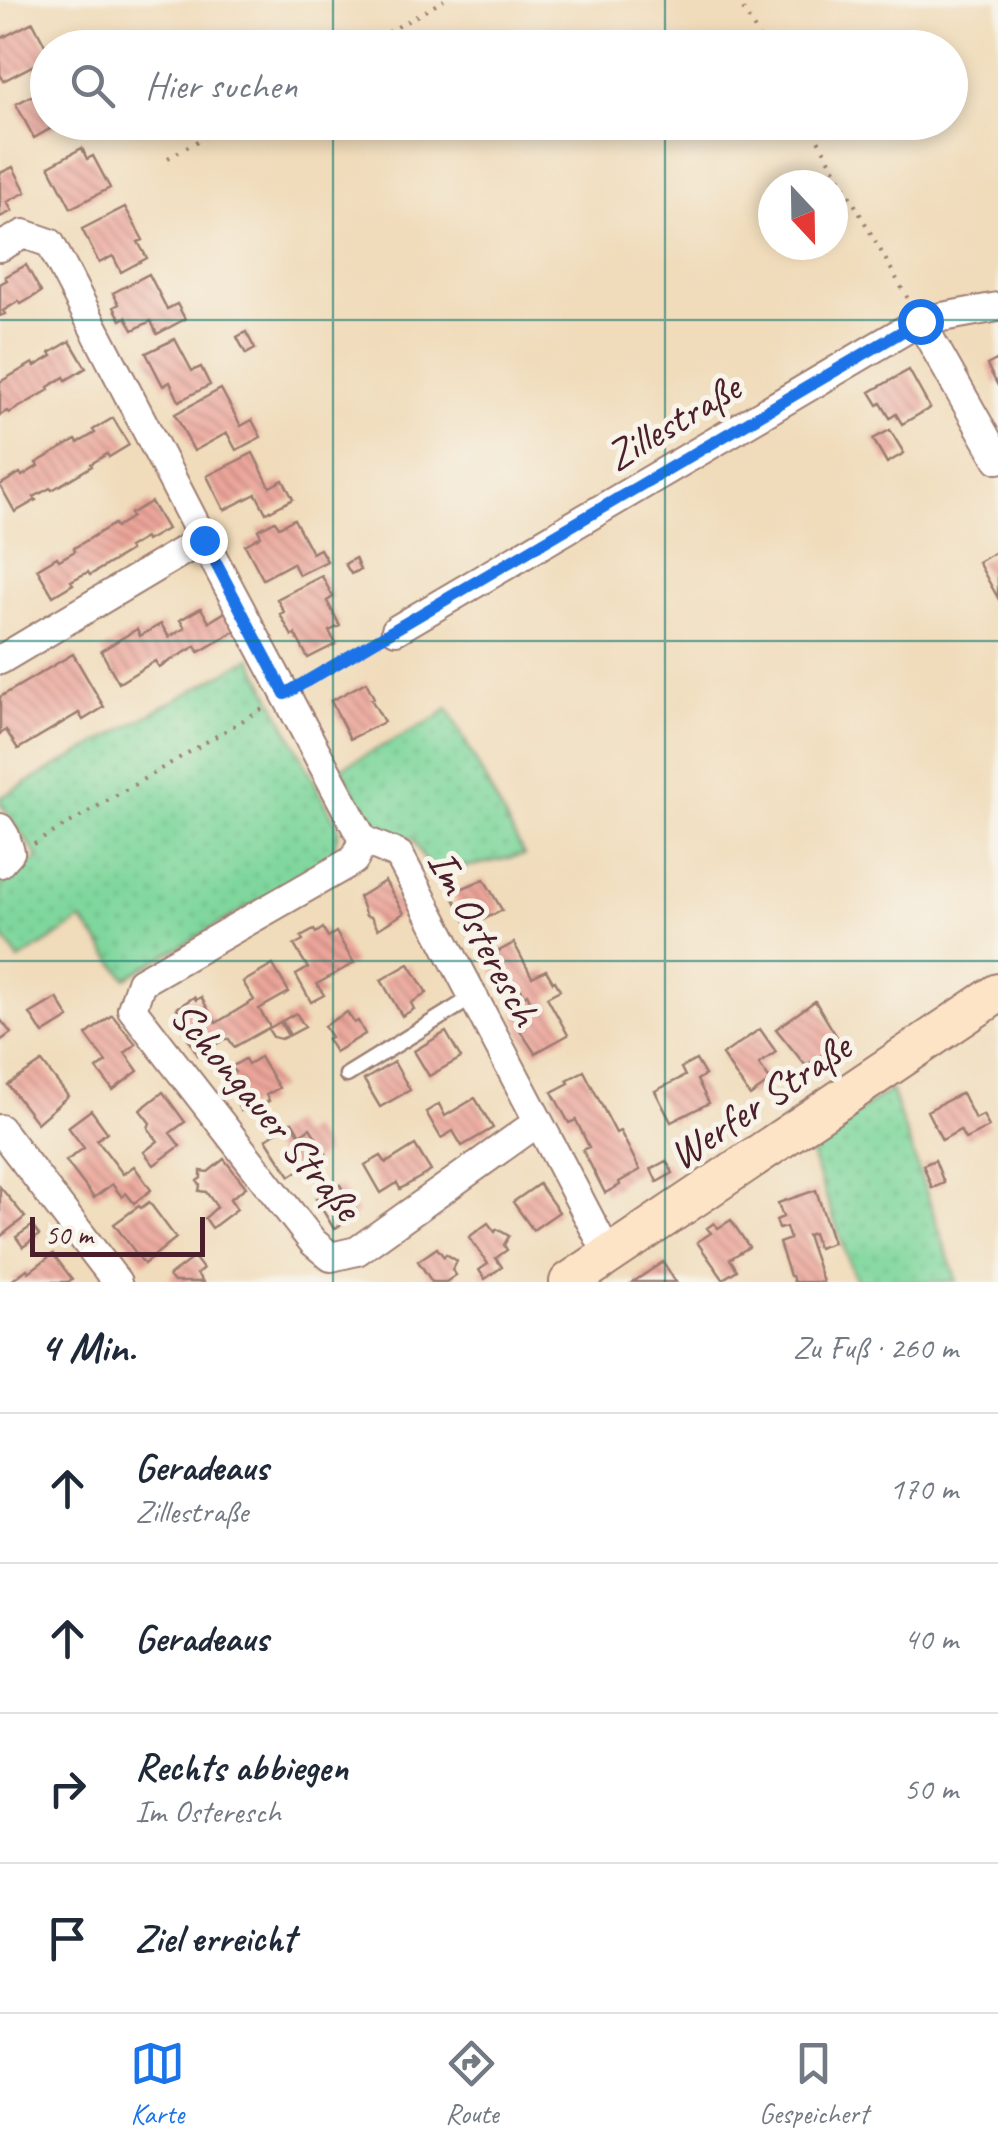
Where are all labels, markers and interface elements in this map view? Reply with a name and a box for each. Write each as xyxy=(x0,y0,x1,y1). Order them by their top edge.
search box xyxy=(30,30,968,140)
icon: search xyxy=(65,58,120,113)
text: Hier suchen xyxy=(145,62,297,109)
north arrow xyxy=(758,170,848,260)
route start xyxy=(898,299,944,345)
street label: Zillestraße xyxy=(595,360,753,483)
route end xyxy=(182,518,228,564)
street label: Im Osteresch xyxy=(415,841,553,1037)
street label: Schongauer Straße xyxy=(159,990,375,1234)
street label: Werfer Straße xyxy=(659,1019,864,1181)
scale bar xyxy=(30,1212,205,1256)
text: 50 m xyxy=(45,1217,93,1252)
text: 4 Min. xyxy=(40,1321,136,1374)
text: Zu Fuß · 260 m xyxy=(793,1327,958,1368)
text: Geradeaus xyxy=(135,1444,268,1491)
icon: ahead xyxy=(40,1461,95,1516)
text: 170 m xyxy=(889,1468,958,1509)
text: Zillestraße xyxy=(135,1491,248,1532)
icon: ahead xyxy=(40,1611,95,1666)
text: Geradeaus xyxy=(135,1615,268,1662)
text: 40 m xyxy=(904,1618,958,1659)
text: Rechts abbiegen xyxy=(135,1744,348,1791)
icon: right xyxy=(40,1761,95,1816)
text: 50 m xyxy=(904,1768,958,1809)
text: Im Osteresch xyxy=(135,1791,281,1832)
icon: arrive xyxy=(40,1911,95,1966)
text: Ziel erreicht xyxy=(135,1915,295,1962)
tab: Karte xyxy=(130,2036,185,2131)
tab: Route xyxy=(444,2036,499,2131)
tab: Gespeichert xyxy=(759,2036,868,2131)

